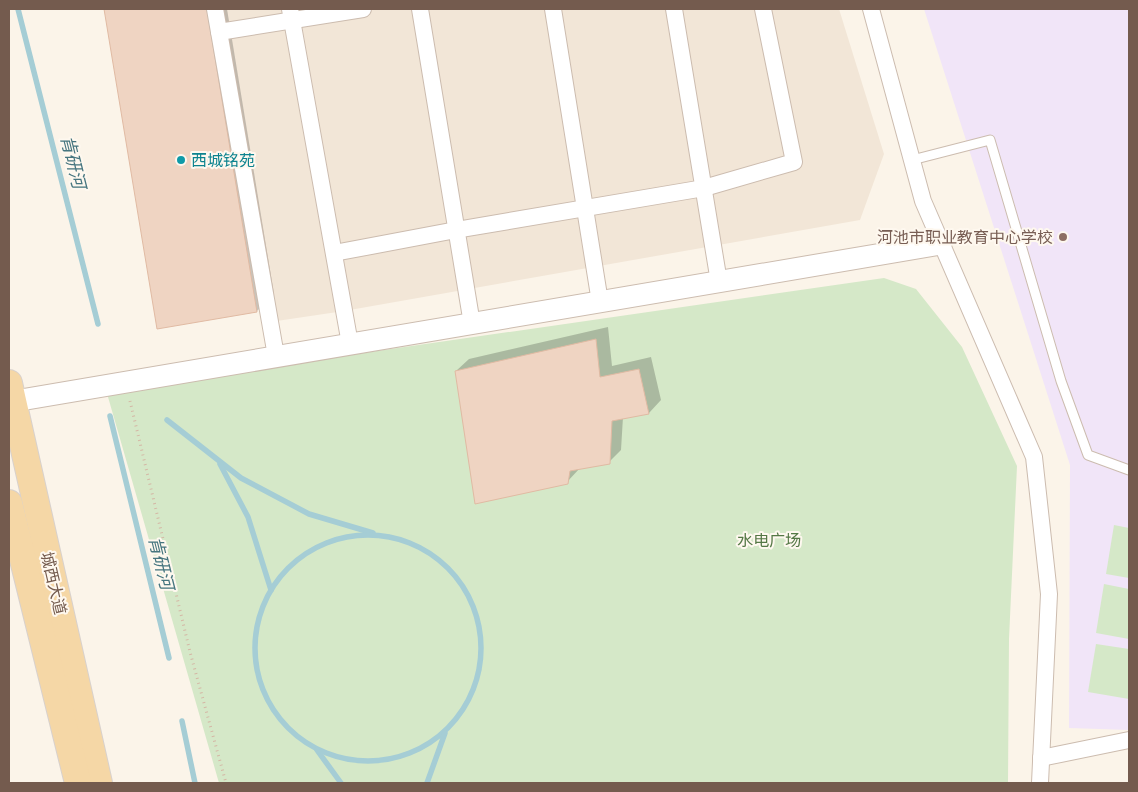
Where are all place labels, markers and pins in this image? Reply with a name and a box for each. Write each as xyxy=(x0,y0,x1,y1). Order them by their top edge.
place label: 西城铭苑 xyxy=(191,151,255,169)
marker: 西城铭苑 xyxy=(175,154,187,166)
place label: 河池市职业教育中心学校 xyxy=(877,228,1053,246)
marker: 河池市职业教育中心学校 xyxy=(1057,231,1069,243)

